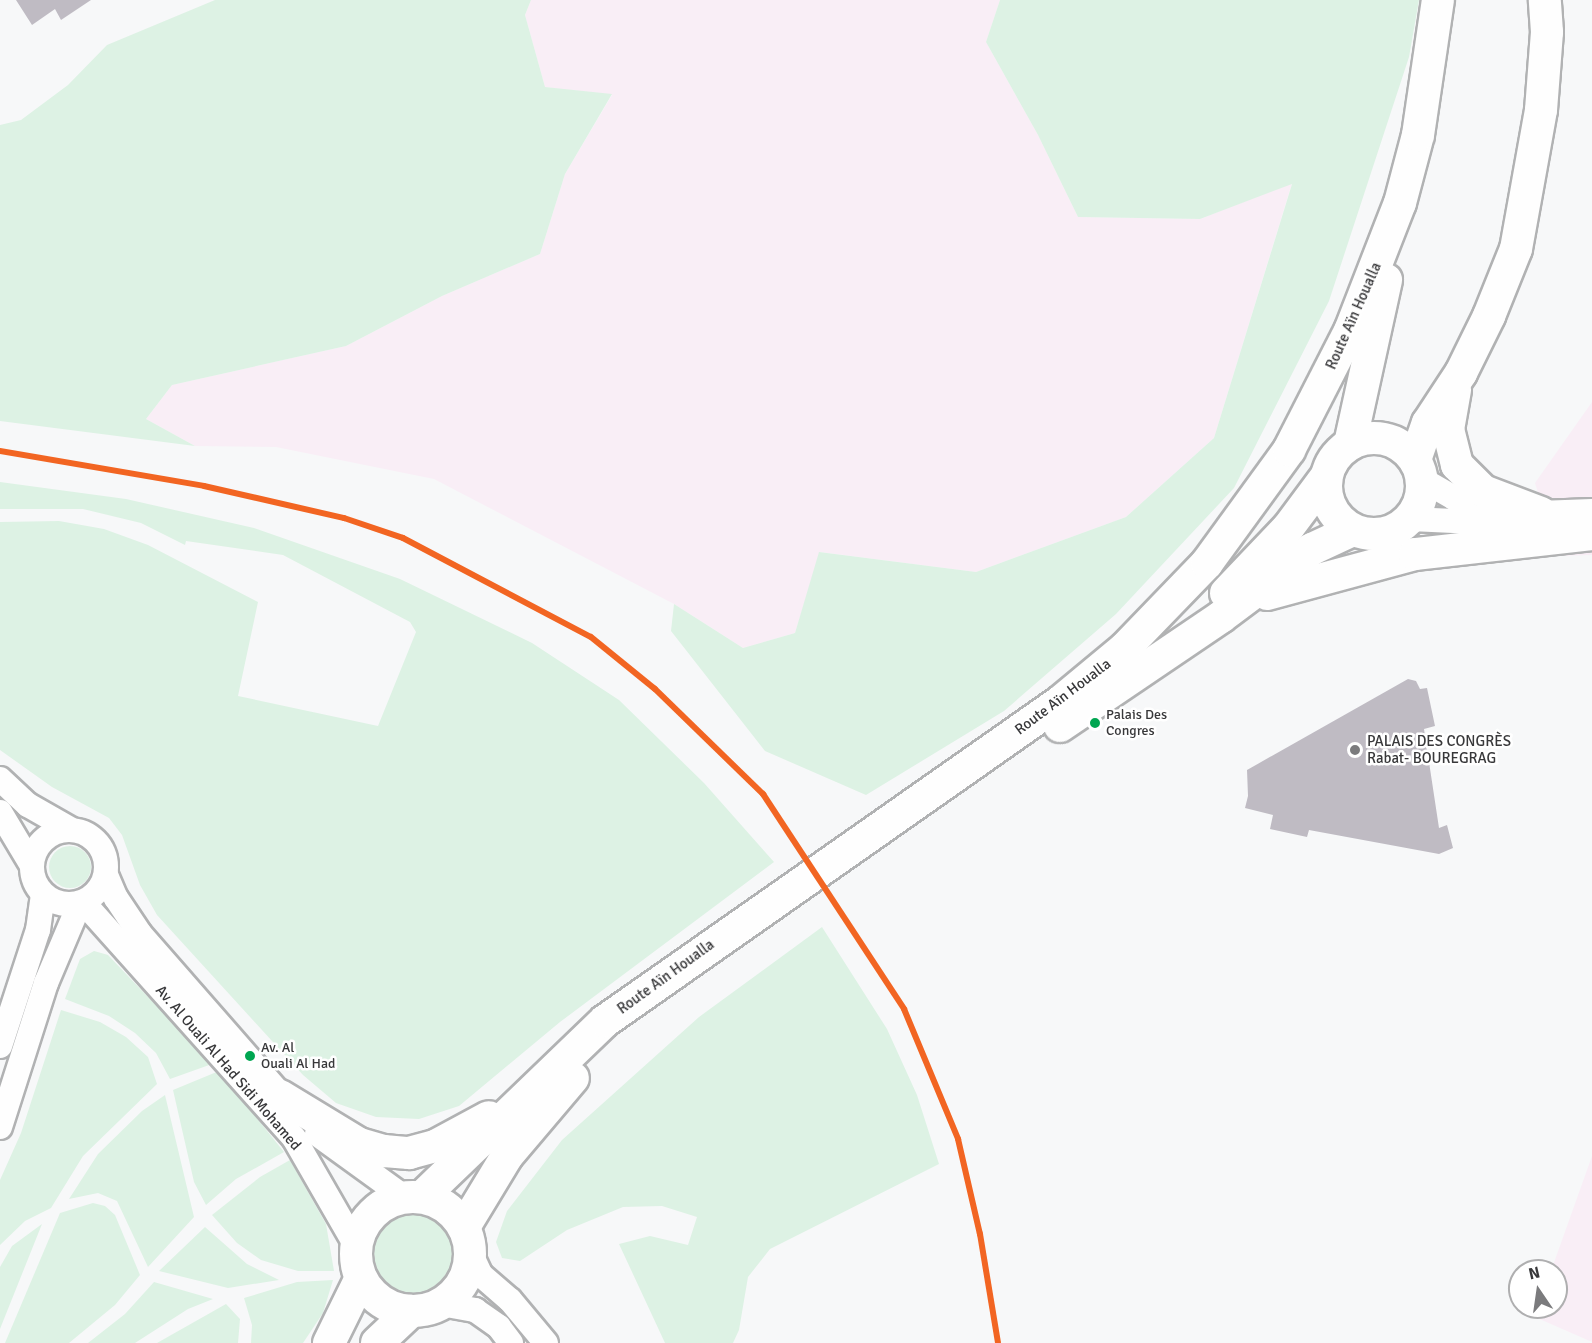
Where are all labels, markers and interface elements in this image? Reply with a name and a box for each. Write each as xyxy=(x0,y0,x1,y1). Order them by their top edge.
street label: Route Aïn Houalla xyxy=(1322,260,1386,372)
street label: Route Aïn Houalla xyxy=(1011,655,1115,739)
place label: Palais Des Congres xyxy=(1106,707,1167,740)
marker: Palais Des Congres xyxy=(1089,717,1101,729)
place label: PALAIS DES CONGRÈS Rabat- BOUREGRAG xyxy=(1367,732,1511,767)
marker: PALAIS DES CONGRÈS Rabat- BOUREGRAG xyxy=(1348,743,1362,757)
street label: Route Aïn Houalla xyxy=(614,936,718,1018)
street label: Av. Al Ouali Al Had Sidi Mohamed xyxy=(151,982,305,1154)
place label: Av. Al Ouali Al Had xyxy=(261,1040,335,1072)
marker: Av. Al Ouali Al Had xyxy=(244,1050,256,1062)
north arrow xyxy=(1508,1259,1568,1319)
text: N xyxy=(1527,1262,1542,1284)

